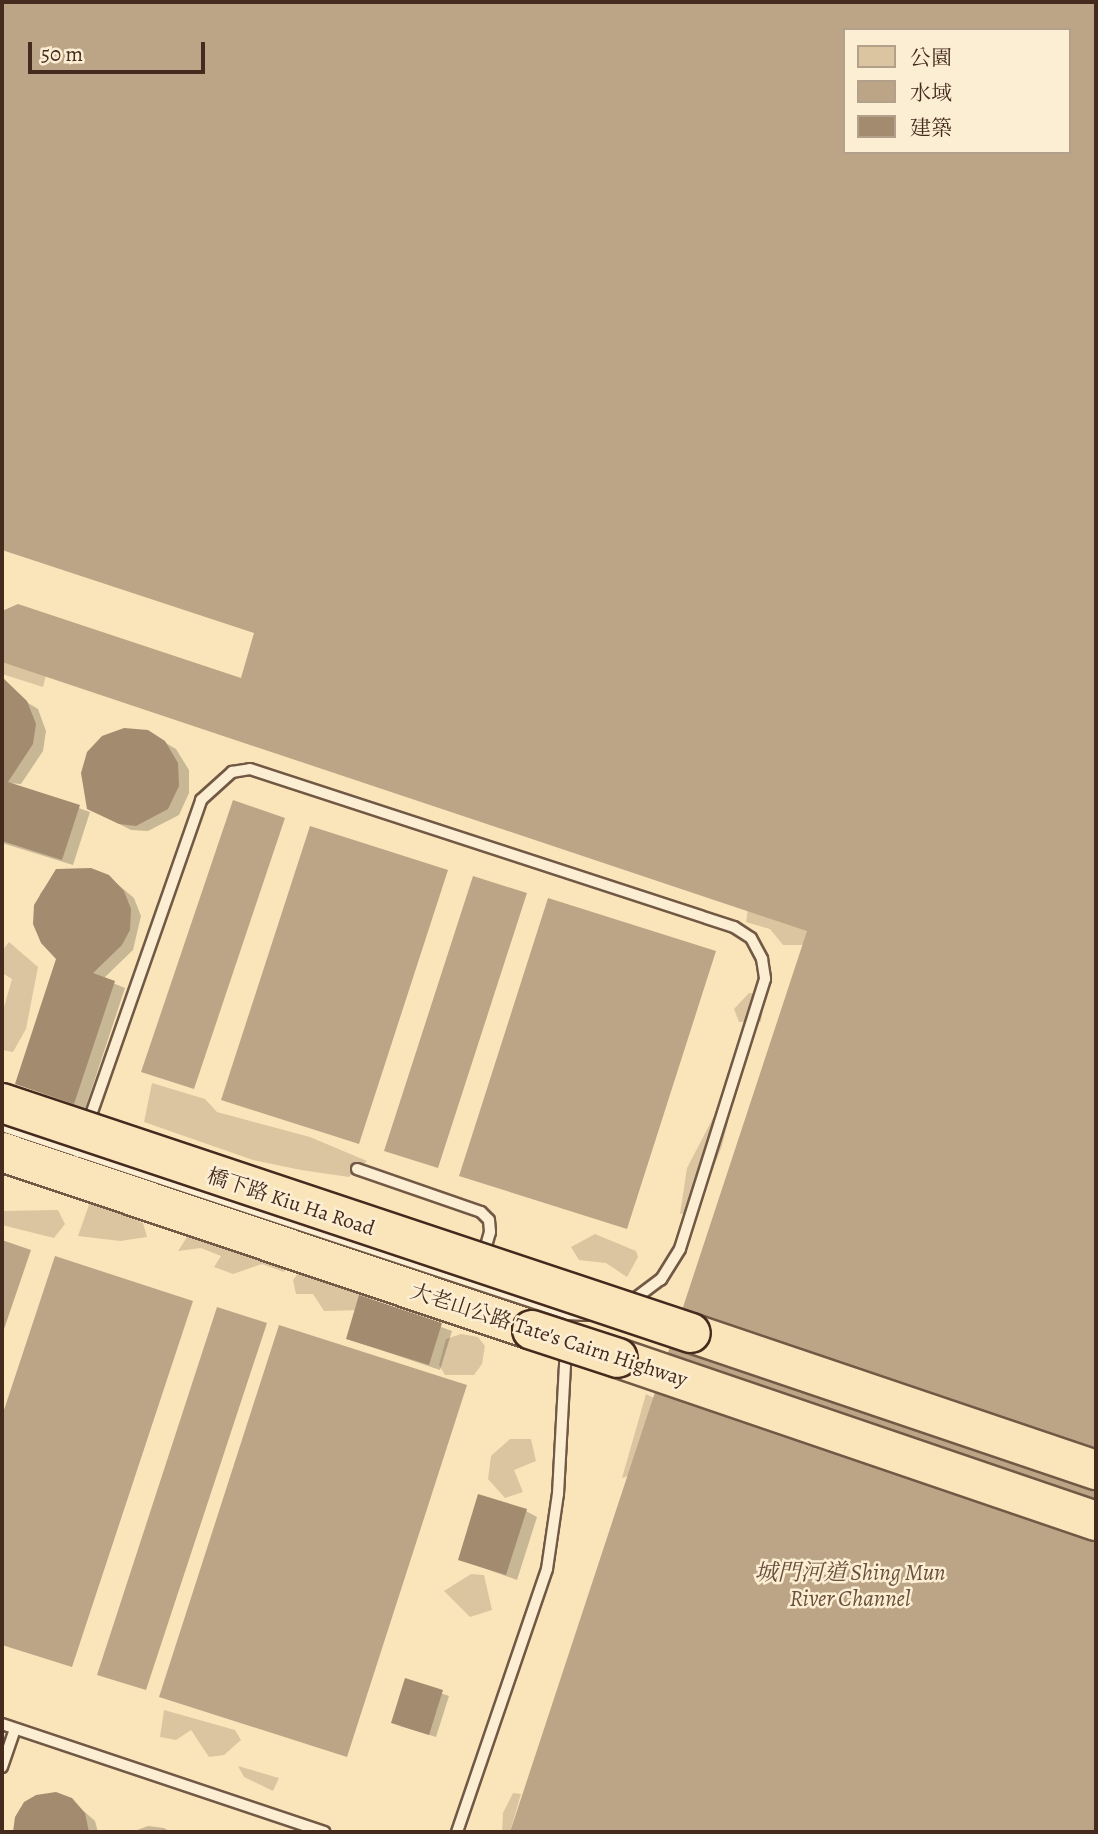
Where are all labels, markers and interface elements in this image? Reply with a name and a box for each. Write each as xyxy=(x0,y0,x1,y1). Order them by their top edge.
scale bar xyxy=(32,28,208,72)
legend xyxy=(842,28,1070,154)
text: 50 m xyxy=(41,40,83,68)
text: 公園 xyxy=(910,44,952,72)
text: 水域 xyxy=(910,79,952,107)
text: 建築 xyxy=(910,114,952,142)
street label: 橋下路 Kiu Ha Road xyxy=(204,1163,378,1241)
street label: 大老山公路 Tate's Cairn Highway xyxy=(407,1278,691,1392)
water label: 城門河道 Shing Mun River Channel xyxy=(754,1559,946,1613)

